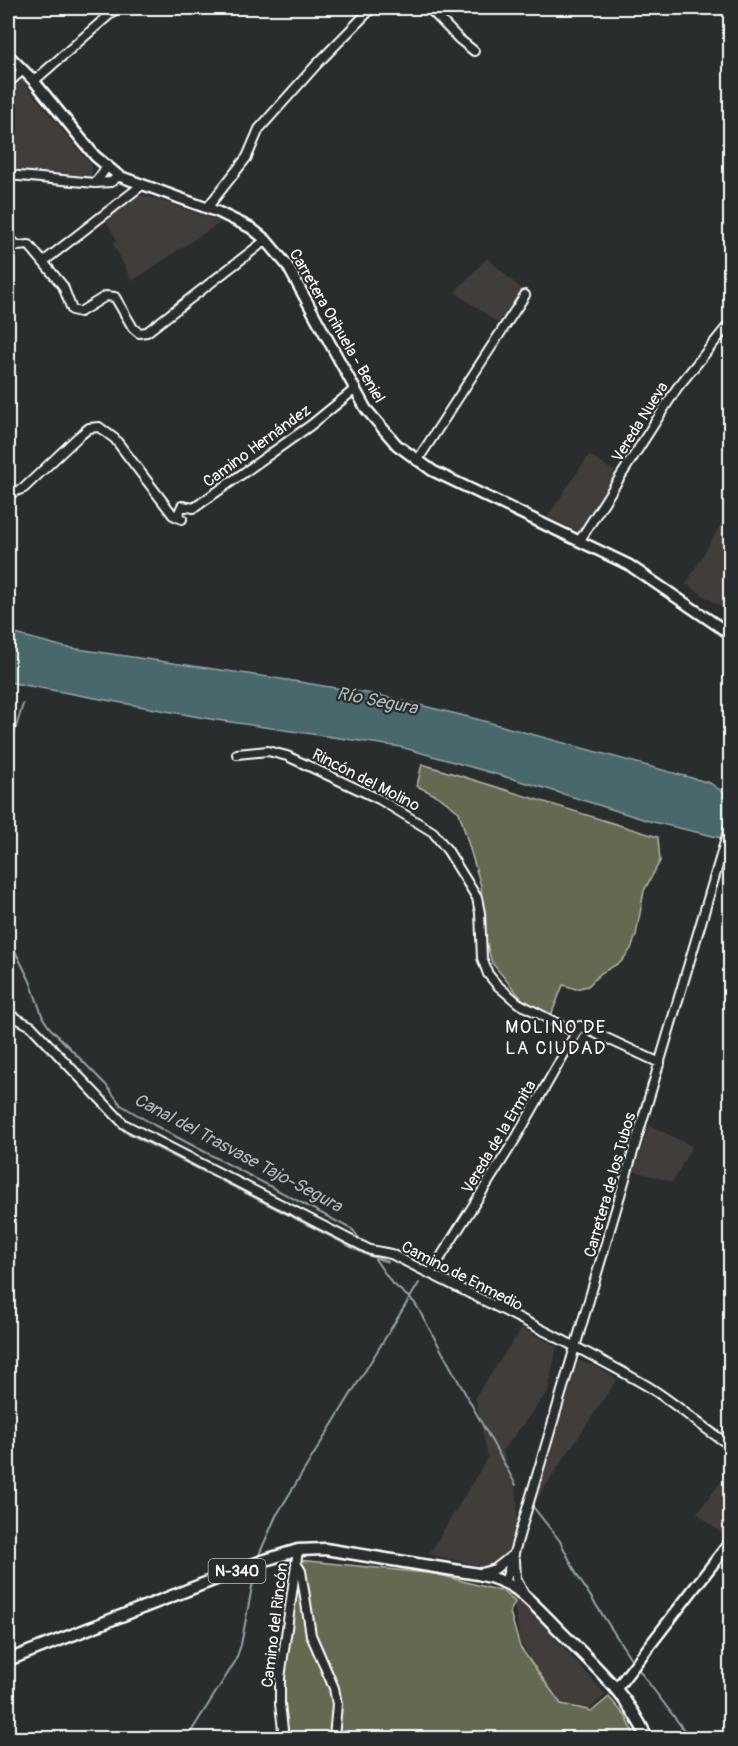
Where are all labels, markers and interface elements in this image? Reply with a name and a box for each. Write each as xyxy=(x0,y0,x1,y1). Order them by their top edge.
street label: Carretera Orihuela - Beniel xyxy=(285,245,389,407)
street label: Vereda Nueva xyxy=(607,378,673,466)
street label: Camino Hernández xyxy=(199,400,315,492)
water label: Río Segura xyxy=(335,682,421,720)
street label: Rincón del Molino xyxy=(309,744,424,816)
district label: MOLINO DE LA CIUDAD xyxy=(505,1016,607,1060)
street label: Vereda de la Ermita xyxy=(457,1077,541,1197)
water label: Canal del Trasvase Tajo-Segura xyxy=(130,1088,347,1218)
street label: Carretera de los Tubos xyxy=(580,1110,640,1260)
street label: Camino de Enmedio xyxy=(398,1237,526,1315)
road number: N-340 xyxy=(208,1559,266,1583)
street label: Camino del Rincón xyxy=(257,1561,293,1689)

